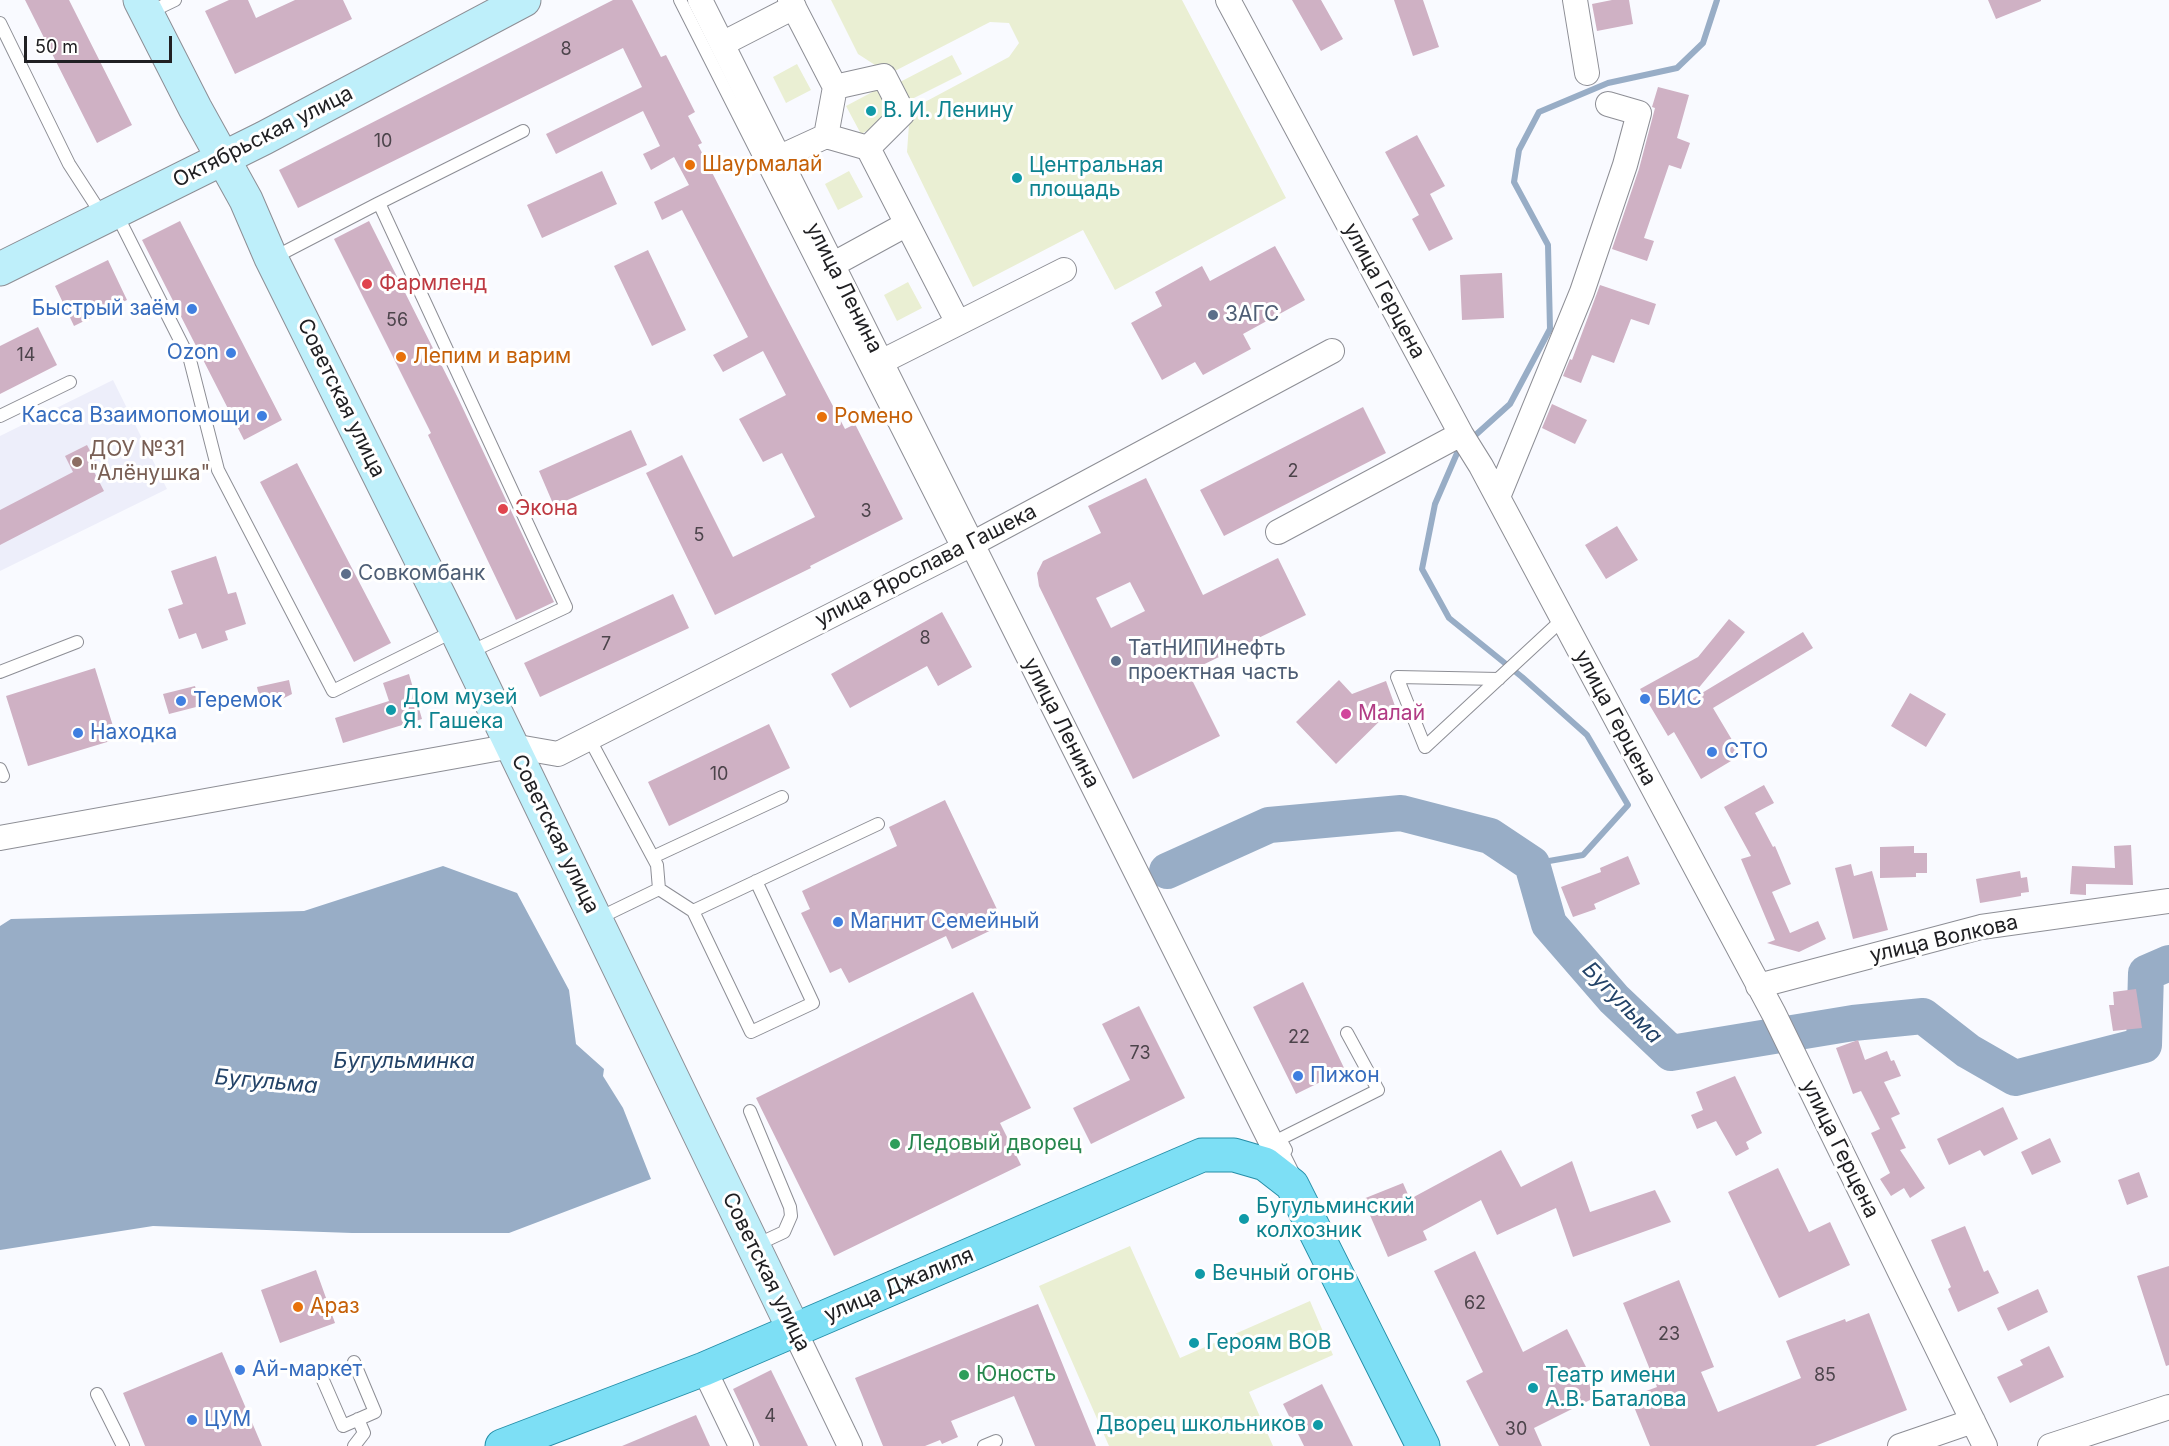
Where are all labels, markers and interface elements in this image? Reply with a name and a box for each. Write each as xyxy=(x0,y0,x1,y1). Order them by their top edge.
scale bar xyxy=(27,24,176,62)
text: 50 m xyxy=(35,36,78,57)
house number: 8 xyxy=(560,39,572,61)
street label: Октябрьская улица xyxy=(169,81,357,193)
place label: В. И. Ленину xyxy=(883,98,1013,124)
marker: В. И. Ленину xyxy=(864,104,878,118)
house number: 10 xyxy=(374,131,392,153)
place label: Шаурмалай xyxy=(702,152,823,178)
place label: Центральная площадь xyxy=(1029,153,1163,203)
marker: Шаурмалай xyxy=(683,158,697,172)
marker: Центральная площадь xyxy=(1010,171,1024,185)
street label: улица Ленина xyxy=(800,219,888,357)
street label: улица Герцена xyxy=(1338,219,1430,363)
place label: Фармленд xyxy=(379,271,487,297)
marker: Фармленд xyxy=(360,277,374,291)
place label: Быстрый заём xyxy=(32,296,180,322)
marker: Быстрый заём xyxy=(185,302,199,316)
place label: ЗАГС xyxy=(1225,302,1279,328)
marker: ЗАГС xyxy=(1206,308,1220,322)
house number: 56 xyxy=(386,310,408,332)
street label: Советская улица xyxy=(292,314,390,482)
place label: Ozon xyxy=(167,340,219,366)
place label: Лепим и варим xyxy=(413,344,571,370)
house number: 14 xyxy=(17,345,35,367)
marker: Ozon xyxy=(224,346,238,360)
marker: Лепим и варим xyxy=(394,350,408,364)
place label: Касса Взаимопомощи xyxy=(21,403,250,429)
place label: Ромено xyxy=(834,404,913,430)
marker: Касса Взаимопомощи xyxy=(255,409,269,423)
marker: Ромено xyxy=(815,410,829,424)
place label: ДОУ №31 "Алёнушка" xyxy=(89,437,210,487)
marker: ДОУ №31 "Алёнушка" xyxy=(70,455,84,469)
house number: 2 xyxy=(1288,461,1298,483)
place label: Экона xyxy=(515,496,578,522)
street label: улица Ярослава Гашека xyxy=(811,499,1041,633)
house number: 3 xyxy=(860,501,872,523)
marker: Экона xyxy=(496,502,510,516)
house number: 5 xyxy=(694,525,704,547)
place label: Совкомбанк xyxy=(358,561,485,587)
marker: Совкомбанк xyxy=(339,567,353,581)
house number: 8 xyxy=(919,628,931,650)
house number: 7 xyxy=(601,634,611,656)
place label: ТатНИПИнефть проектная часть xyxy=(1128,636,1299,686)
street label: улица Герцена xyxy=(1569,646,1661,790)
street label: улица Ленина xyxy=(1017,654,1105,792)
marker: ТатНИПИнефть проектная часть xyxy=(1109,654,1123,668)
place label: Дом музей Я. Гашека xyxy=(403,685,517,735)
place label: БИС xyxy=(1657,686,1702,712)
place label: Теремок xyxy=(193,688,282,714)
marker: БИС xyxy=(1638,692,1652,706)
marker: Теремок xyxy=(174,694,188,708)
place label: Малай xyxy=(1358,701,1425,727)
marker: Дом музей Я. Гашека xyxy=(384,703,398,717)
marker: Малай xyxy=(1339,707,1353,721)
place label: Находка xyxy=(90,720,177,746)
marker: Находка xyxy=(71,726,85,740)
place label: СТО xyxy=(1724,739,1768,765)
marker: СТО xyxy=(1705,745,1719,759)
street label: Советская улица xyxy=(506,750,604,918)
house number: 10 xyxy=(710,764,728,786)
place label: Магнит Семейный xyxy=(850,909,1039,935)
street label: улица Волкова xyxy=(1868,910,2020,968)
marker: Магнит Семейный xyxy=(831,915,845,929)
water label: Бугульма xyxy=(1577,957,1667,1049)
house number: 22 xyxy=(1288,1027,1310,1049)
house number: 73 xyxy=(1129,1043,1151,1065)
water label: Бугульминка xyxy=(333,1048,475,1074)
place label: Пижон xyxy=(1310,1063,1380,1089)
water label: Бугульма xyxy=(213,1064,319,1100)
marker: Пижон xyxy=(1291,1069,1305,1083)
street label: улица Герцена xyxy=(1796,1076,1884,1222)
place label: Ледовый дворец xyxy=(907,1131,1082,1157)
marker: Ледовый дворец xyxy=(888,1137,902,1151)
street label: Советская улица xyxy=(717,1188,815,1356)
place label: Бугульминский колхозник xyxy=(1256,1194,1415,1244)
marker: Бугульминский колхозник xyxy=(1237,1212,1251,1226)
street label: улица Джалиля xyxy=(821,1242,977,1328)
place label: Вечный огонь xyxy=(1212,1261,1355,1287)
marker: Вечный огонь xyxy=(1193,1267,1207,1281)
house number: 62 xyxy=(1464,1293,1486,1315)
place label: Араз xyxy=(310,1294,360,1320)
marker: Араз xyxy=(291,1300,305,1314)
house number: 23 xyxy=(1658,1324,1680,1346)
place label: Героям ВОВ xyxy=(1206,1330,1331,1356)
marker: Героям ВОВ xyxy=(1187,1336,1201,1350)
place label: Ай-маркет xyxy=(252,1357,362,1383)
place label: Юность xyxy=(976,1362,1056,1388)
marker: Ай-маркет xyxy=(233,1363,247,1377)
place label: Театр имени А.В. Баталова xyxy=(1545,1363,1686,1413)
house number: 85 xyxy=(1814,1365,1836,1387)
marker: Юность xyxy=(957,1368,971,1382)
marker: Театр имени А.В. Баталова xyxy=(1526,1381,1540,1395)
house number: 4 xyxy=(764,1406,776,1428)
place label: ЦУМ xyxy=(204,1407,251,1433)
place label: Дворец школьников xyxy=(1096,1412,1306,1438)
marker: ЦУМ xyxy=(185,1413,199,1427)
marker: Дворец школьников xyxy=(1311,1418,1325,1432)
house number: 30 xyxy=(1505,1419,1527,1441)

